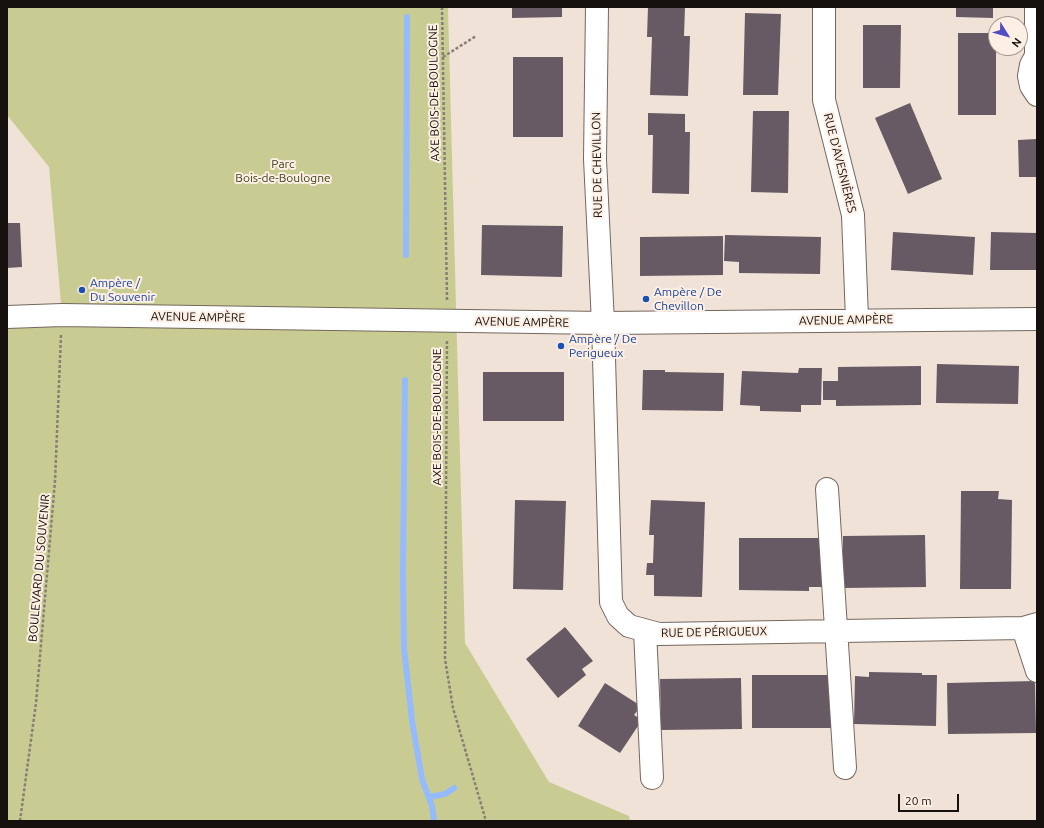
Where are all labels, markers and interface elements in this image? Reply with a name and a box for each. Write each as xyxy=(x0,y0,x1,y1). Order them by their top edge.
north arrow xyxy=(988,16,1028,56)
street label: AXE BOIS-DE-BOULOGNE xyxy=(426,24,442,162)
text: N xyxy=(1010,36,1024,50)
street label: RUE DE CHEVILLON xyxy=(589,112,605,218)
street label: RUE D'AVESNIÈRES xyxy=(821,112,859,214)
park label: Parc Bois-de-Boulogne xyxy=(235,157,331,185)
place label: Ampère / Du Souvenir xyxy=(90,276,155,304)
marker: Ampère / Du Souvenir xyxy=(77,285,87,295)
place label: Ampère / De Chevillon xyxy=(654,285,722,313)
marker: Ampère / De Chevillon xyxy=(641,294,651,304)
street label: AVENUE AMPÈRE xyxy=(151,309,245,325)
street label: AVENUE AMPÈRE xyxy=(799,312,893,328)
street label: AVENUE AMPÈRE xyxy=(475,314,569,330)
place label: Ampère / De Perigueux xyxy=(569,332,637,360)
marker: Ampère / De Perigueux xyxy=(556,341,566,351)
street label: AXE BOIS-DE-BOULOGNE xyxy=(430,349,444,485)
street label: BOULEVARD DU SOUVENIR xyxy=(25,494,53,642)
street label: RUE DE PÉRIGUEUX xyxy=(661,624,767,640)
scale bar xyxy=(900,786,961,812)
text: 20 m xyxy=(905,794,932,807)

